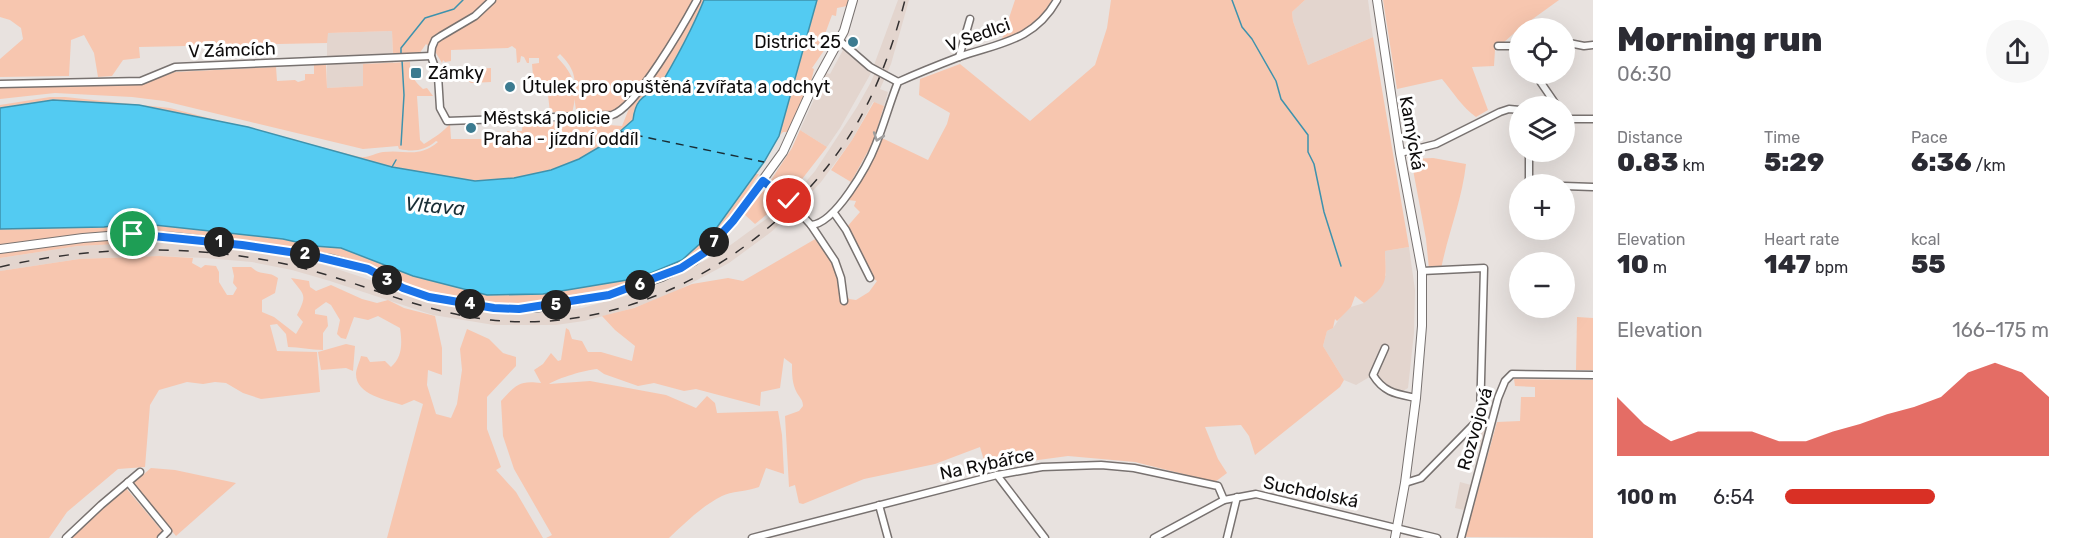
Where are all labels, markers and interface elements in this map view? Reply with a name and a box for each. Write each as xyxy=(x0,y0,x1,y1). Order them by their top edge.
street label: V Sedlci xyxy=(943,13,1013,57)
map controls xyxy=(1509,18,1575,318)
button: locate xyxy=(1509,18,1575,84)
text: Morning run xyxy=(1617,20,1822,59)
button: share xyxy=(1986,20,2049,83)
place label: District 25 xyxy=(754,31,841,53)
marker: District 25 xyxy=(846,35,860,49)
street label: V Zámcích xyxy=(188,37,276,63)
place label: Zámky xyxy=(428,62,484,84)
text: 06:30 xyxy=(1617,62,1672,86)
marker: Zámky xyxy=(409,66,423,80)
place label: Útulek pro opuštěná zvířata a odchyt xyxy=(522,76,830,98)
marker: Útulek pro opuštěná zvířata a odchyt xyxy=(503,80,517,94)
street label: Kamýcká xyxy=(1395,94,1429,172)
button: layers xyxy=(1509,96,1575,162)
place label: Městská policie Praha - jízdní oddíl xyxy=(483,107,639,150)
marker: Městská policie Praha - jízdní oddíl xyxy=(464,121,478,135)
text: Distance xyxy=(1617,128,1683,147)
text: Time xyxy=(1764,128,1800,147)
text: Pace xyxy=(1911,128,1948,147)
one-way arrow xyxy=(873,131,886,142)
text: 0.83 xyxy=(1617,147,1679,178)
text: 5:29 xyxy=(1764,147,1824,178)
text: 6:36 xyxy=(1911,147,1972,178)
text: km xyxy=(1679,156,1705,175)
text: /km xyxy=(1972,156,2006,175)
button: + xyxy=(1509,174,1575,240)
pin xyxy=(763,175,814,226)
icon: check xyxy=(772,184,805,217)
water label: Vltava xyxy=(404,191,466,221)
pin xyxy=(107,208,158,259)
icon: arrive xyxy=(116,217,149,250)
pin: 1 xyxy=(204,227,234,257)
pin: 7 xyxy=(699,227,729,257)
text: Elevation xyxy=(1617,230,1686,249)
text: Heart rate xyxy=(1764,230,1839,249)
text: kcal xyxy=(1911,230,1940,249)
text: 1 xyxy=(215,232,223,251)
text: 7 xyxy=(709,232,719,251)
pin: 2 xyxy=(290,239,320,269)
text: 2 xyxy=(300,244,310,263)
text: 10 xyxy=(1617,249,1649,280)
text: 147 xyxy=(1764,249,1811,280)
text: 55 xyxy=(1911,249,1946,280)
button: − xyxy=(1509,252,1575,318)
text: m xyxy=(1649,258,1667,277)
text: bpm xyxy=(1811,258,1848,277)
pin: 3 xyxy=(372,265,402,295)
text: 3 xyxy=(382,270,392,289)
pin: 6 xyxy=(625,270,655,300)
text: 6 xyxy=(635,275,645,294)
pin: 4 xyxy=(455,289,485,319)
pin: 5 xyxy=(541,290,571,320)
text: 4 xyxy=(465,294,475,313)
text: 5 xyxy=(551,295,561,314)
text: Elevation xyxy=(1617,318,1703,342)
text: 166–175 m xyxy=(1952,318,2049,342)
street label: Rozvojová xyxy=(1453,385,1497,473)
street label: Na Rybářce xyxy=(938,443,1036,485)
street label: Suchdolská xyxy=(1261,471,1361,513)
text: 100 m xyxy=(1617,485,1677,509)
text: 6:54 xyxy=(1713,485,1754,509)

